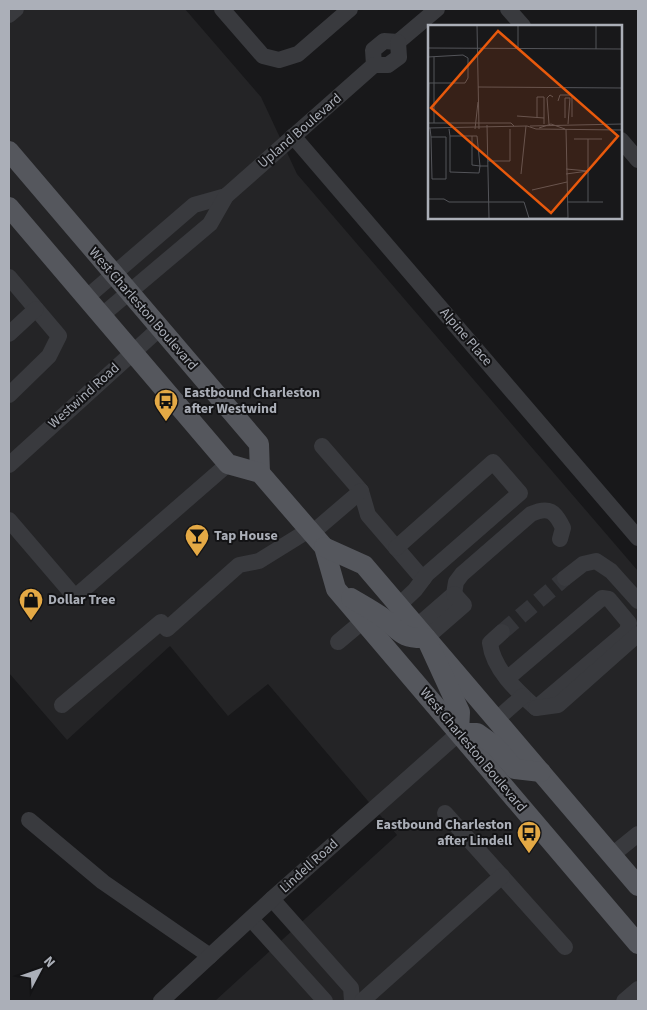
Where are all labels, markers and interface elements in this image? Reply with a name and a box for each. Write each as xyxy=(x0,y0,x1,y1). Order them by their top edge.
inset map xyxy=(428,25,622,219)
street label: Upland Boulevard xyxy=(254,89,346,173)
street label: West Charleston Boulevard xyxy=(84,243,202,375)
street label: Alpine Place xyxy=(435,304,497,371)
street label: Westwind Road xyxy=(44,358,124,434)
place label: Eastbound Charleston after Westwind xyxy=(184,383,320,419)
bus stop icon: Eastbound Charleston after Westwind xyxy=(153,388,179,422)
bar icon: Tap House xyxy=(184,523,210,557)
place label: Tap House xyxy=(214,526,278,546)
shop icon: Dollar Tree xyxy=(18,587,44,621)
place label: Dollar Tree xyxy=(48,590,116,610)
street label: West Charleston Boulevard xyxy=(415,683,531,817)
place label: Eastbound Charleston after Lindell xyxy=(376,815,512,851)
bus stop icon: Eastbound Charleston after Lindell xyxy=(516,820,542,854)
street label: Lindell Road xyxy=(275,834,343,898)
north arrow xyxy=(15,945,65,995)
text: N xyxy=(38,952,60,972)

